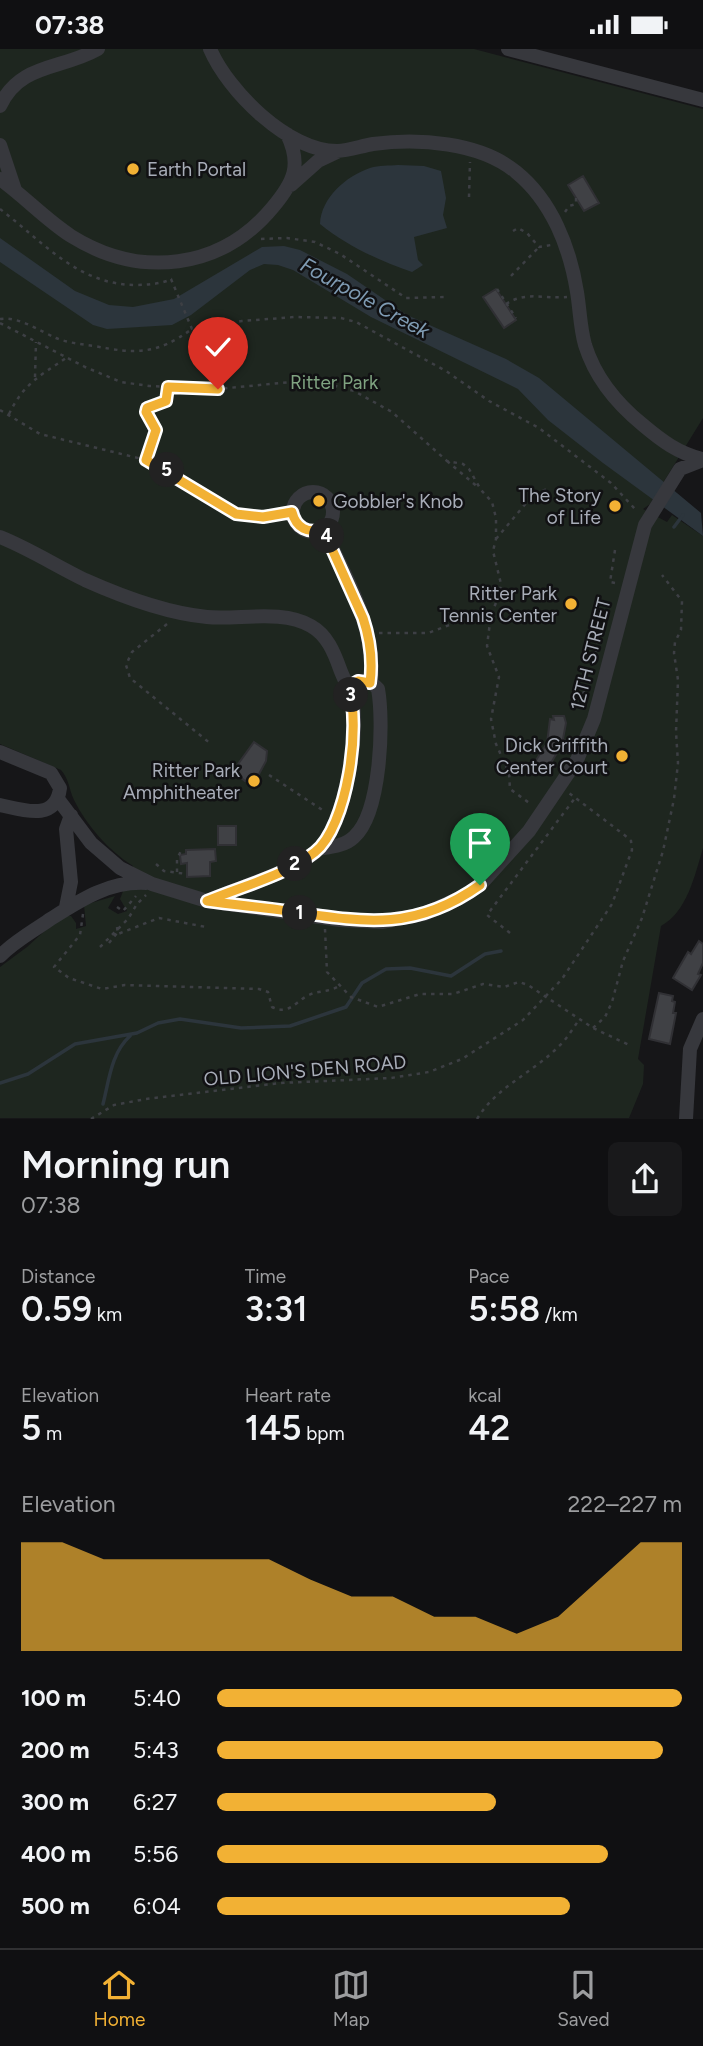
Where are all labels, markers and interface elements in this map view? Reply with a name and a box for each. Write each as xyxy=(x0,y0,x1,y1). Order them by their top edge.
text: 07:38 xyxy=(35,9,105,41)
place label: Earth Portal xyxy=(147,158,246,181)
marker: Earth Portal xyxy=(125,161,141,177)
water label: Fourpole Creek xyxy=(296,252,435,344)
pin xyxy=(188,317,248,389)
icon: check xyxy=(199,328,237,366)
park label: Ritter Park xyxy=(290,371,379,394)
pin: 5 xyxy=(150,453,184,487)
text: 5 xyxy=(161,458,172,481)
place label: The Story of Life xyxy=(519,484,601,529)
place label: Gobbler's Knob xyxy=(333,490,463,513)
marker: Gobbler's Knob xyxy=(311,493,327,509)
marker: The Story of Life xyxy=(607,498,623,514)
pin: 4 xyxy=(310,519,344,553)
text: 4 xyxy=(320,524,333,547)
place label: Ritter Park Tennis Center xyxy=(440,582,558,627)
street label: 12TH STREET xyxy=(565,595,616,713)
marker: Ritter Park Tennis Center xyxy=(563,596,579,612)
pin: 3 xyxy=(334,677,368,713)
text: 3 xyxy=(345,683,356,706)
place label: Dick Griffith Center Court xyxy=(496,734,608,779)
marker: Dick Griffith Center Court xyxy=(614,748,630,764)
place label: Ritter Park Amphitheater xyxy=(123,759,241,804)
marker: Ritter Park Amphitheater xyxy=(246,773,262,789)
pin xyxy=(450,813,510,885)
icon: arrive xyxy=(461,824,499,862)
pin: 2 xyxy=(278,847,312,881)
text: 2 xyxy=(289,852,300,875)
pin: 1 xyxy=(282,895,318,931)
text: 1 xyxy=(295,901,304,924)
street label: OLD LION'S DEN ROAD xyxy=(203,1050,407,1091)
text: Morning run xyxy=(21,1142,230,1188)
button: share xyxy=(608,1142,682,1216)
text: 07:38 xyxy=(21,1191,81,1219)
text: Distance xyxy=(21,1265,95,1288)
text: Time xyxy=(245,1265,286,1288)
text: Pace xyxy=(468,1265,509,1288)
text: 0.59 xyxy=(21,1288,92,1330)
text: 3:31 xyxy=(245,1288,308,1330)
text: 5:58 xyxy=(468,1288,540,1330)
text: km xyxy=(92,1303,122,1326)
text: /km xyxy=(540,1303,578,1326)
text: Elevation xyxy=(21,1384,99,1407)
text: Heart rate xyxy=(245,1384,331,1407)
text: kcal xyxy=(468,1384,502,1407)
text: 5 xyxy=(21,1407,41,1449)
text: 145 xyxy=(245,1407,302,1449)
text: 42 xyxy=(468,1407,510,1449)
text: m xyxy=(41,1422,62,1445)
text: bpm xyxy=(302,1422,345,1445)
text: Elevation xyxy=(21,1490,116,1518)
text: 222–227 m xyxy=(567,1490,682,1518)
text: 100 m xyxy=(21,1684,86,1712)
text: 5:40 xyxy=(133,1684,181,1712)
text: 200 m xyxy=(21,1736,90,1764)
text: 5:43 xyxy=(133,1736,179,1764)
text: 300 m xyxy=(21,1788,89,1816)
text: 6:27 xyxy=(133,1788,177,1816)
text: 400 m xyxy=(21,1840,91,1868)
text: 5:56 xyxy=(133,1840,178,1868)
text: 500 m xyxy=(21,1892,90,1920)
text: 6:04 xyxy=(133,1892,181,1920)
tab: Home xyxy=(93,1966,145,2031)
tab: Map xyxy=(332,1966,370,2031)
tab: Saved xyxy=(557,1966,610,2031)

